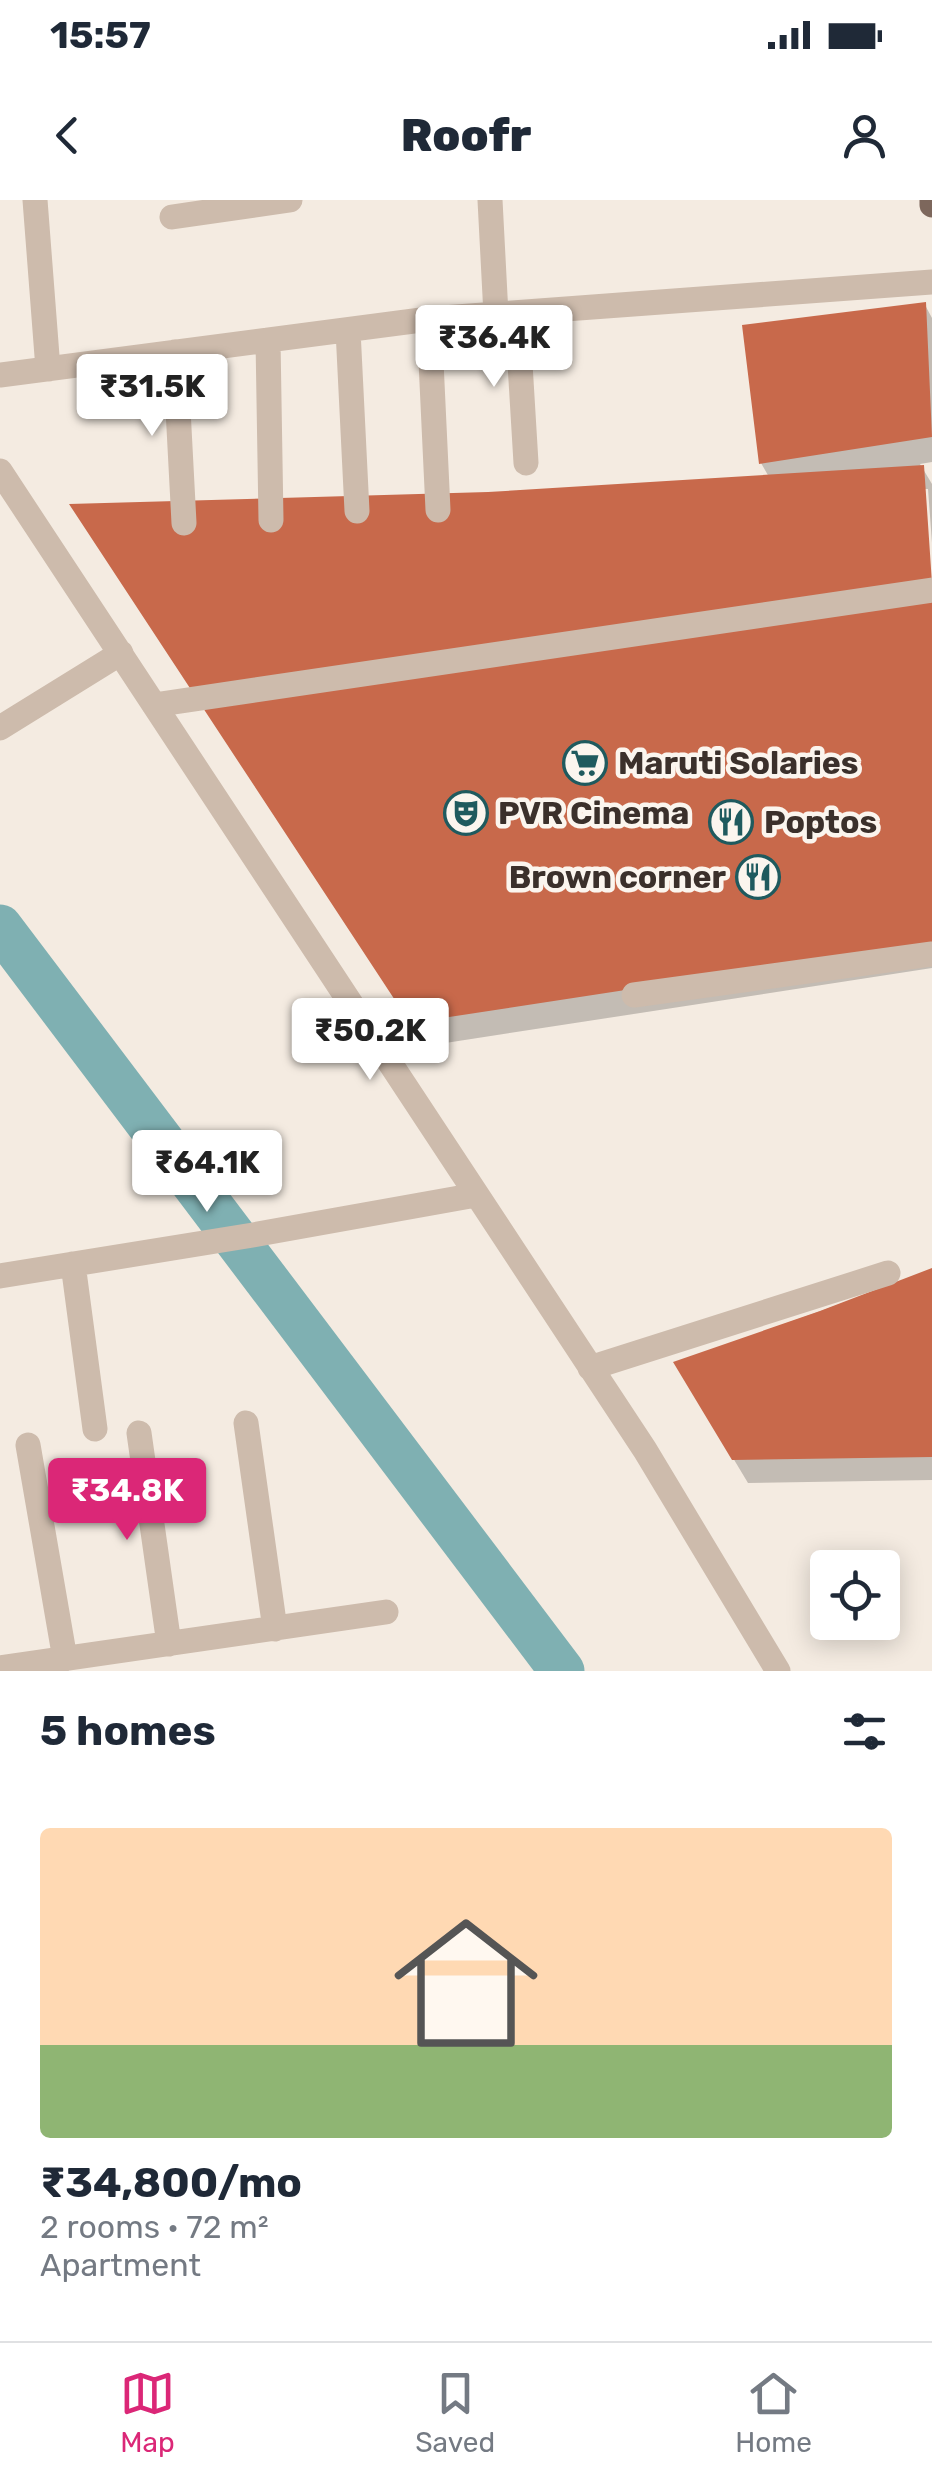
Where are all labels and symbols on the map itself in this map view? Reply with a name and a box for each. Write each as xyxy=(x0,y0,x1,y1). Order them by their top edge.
pin: ₹36.4K xyxy=(413,305,575,390)
pin: ₹31.5K xyxy=(71,354,233,439)
supermarket icon: Maruti Solaries xyxy=(562,740,608,786)
place label: Maruti Solaries xyxy=(618,744,859,782)
theatre icon: PVR Cinema xyxy=(443,790,489,836)
place label: PVR Cinema xyxy=(498,794,689,832)
restaurant icon: Poptos xyxy=(708,799,754,845)
place label: Poptos xyxy=(764,803,877,841)
restaurant icon: Brown corner xyxy=(735,854,781,900)
place label: Brown corner xyxy=(509,858,726,896)
pin: ₹50.2K xyxy=(289,998,451,1083)
pin: ₹64.1K xyxy=(126,1130,288,1215)
pin: ₹34.8K xyxy=(46,1458,208,1543)

